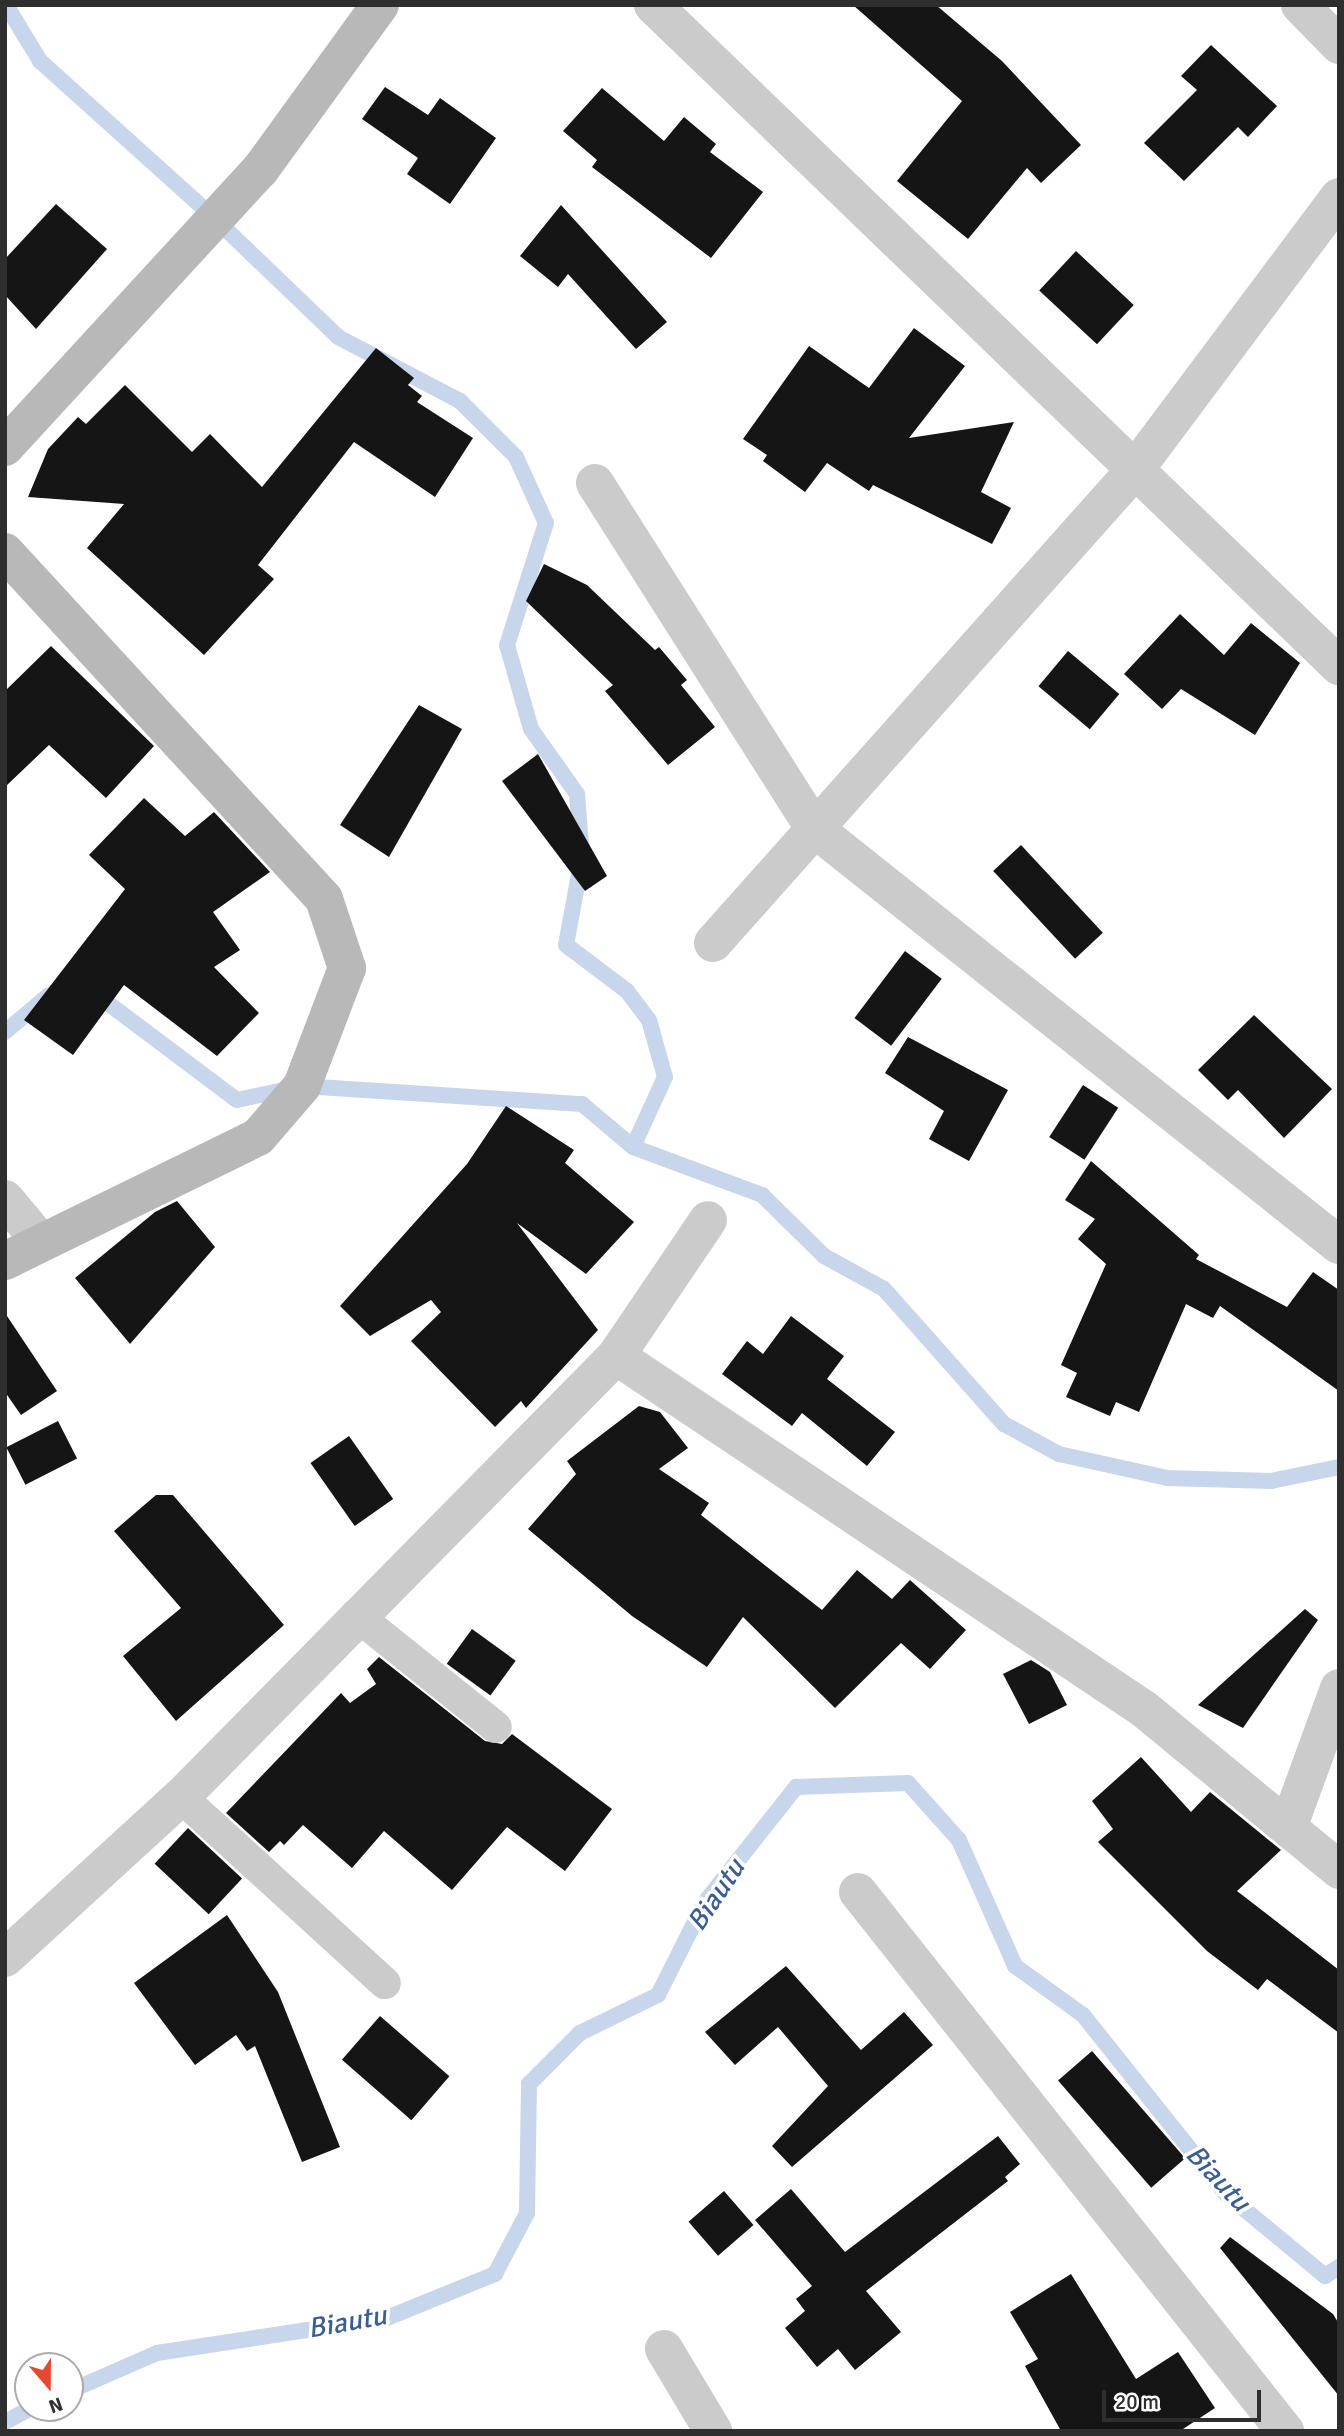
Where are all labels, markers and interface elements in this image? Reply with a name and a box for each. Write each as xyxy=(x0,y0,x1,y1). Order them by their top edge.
water label: Biautu xyxy=(680,1853,752,1937)
water label: Biautu xyxy=(1179,2138,1257,2218)
water label: Biautu xyxy=(305,2299,389,2345)
north arrow xyxy=(14,2352,84,2422)
scale bar xyxy=(1106,2376,1265,2420)
text: 20 m xyxy=(1115,2389,1159,2415)
text: N xyxy=(45,2391,66,2418)

